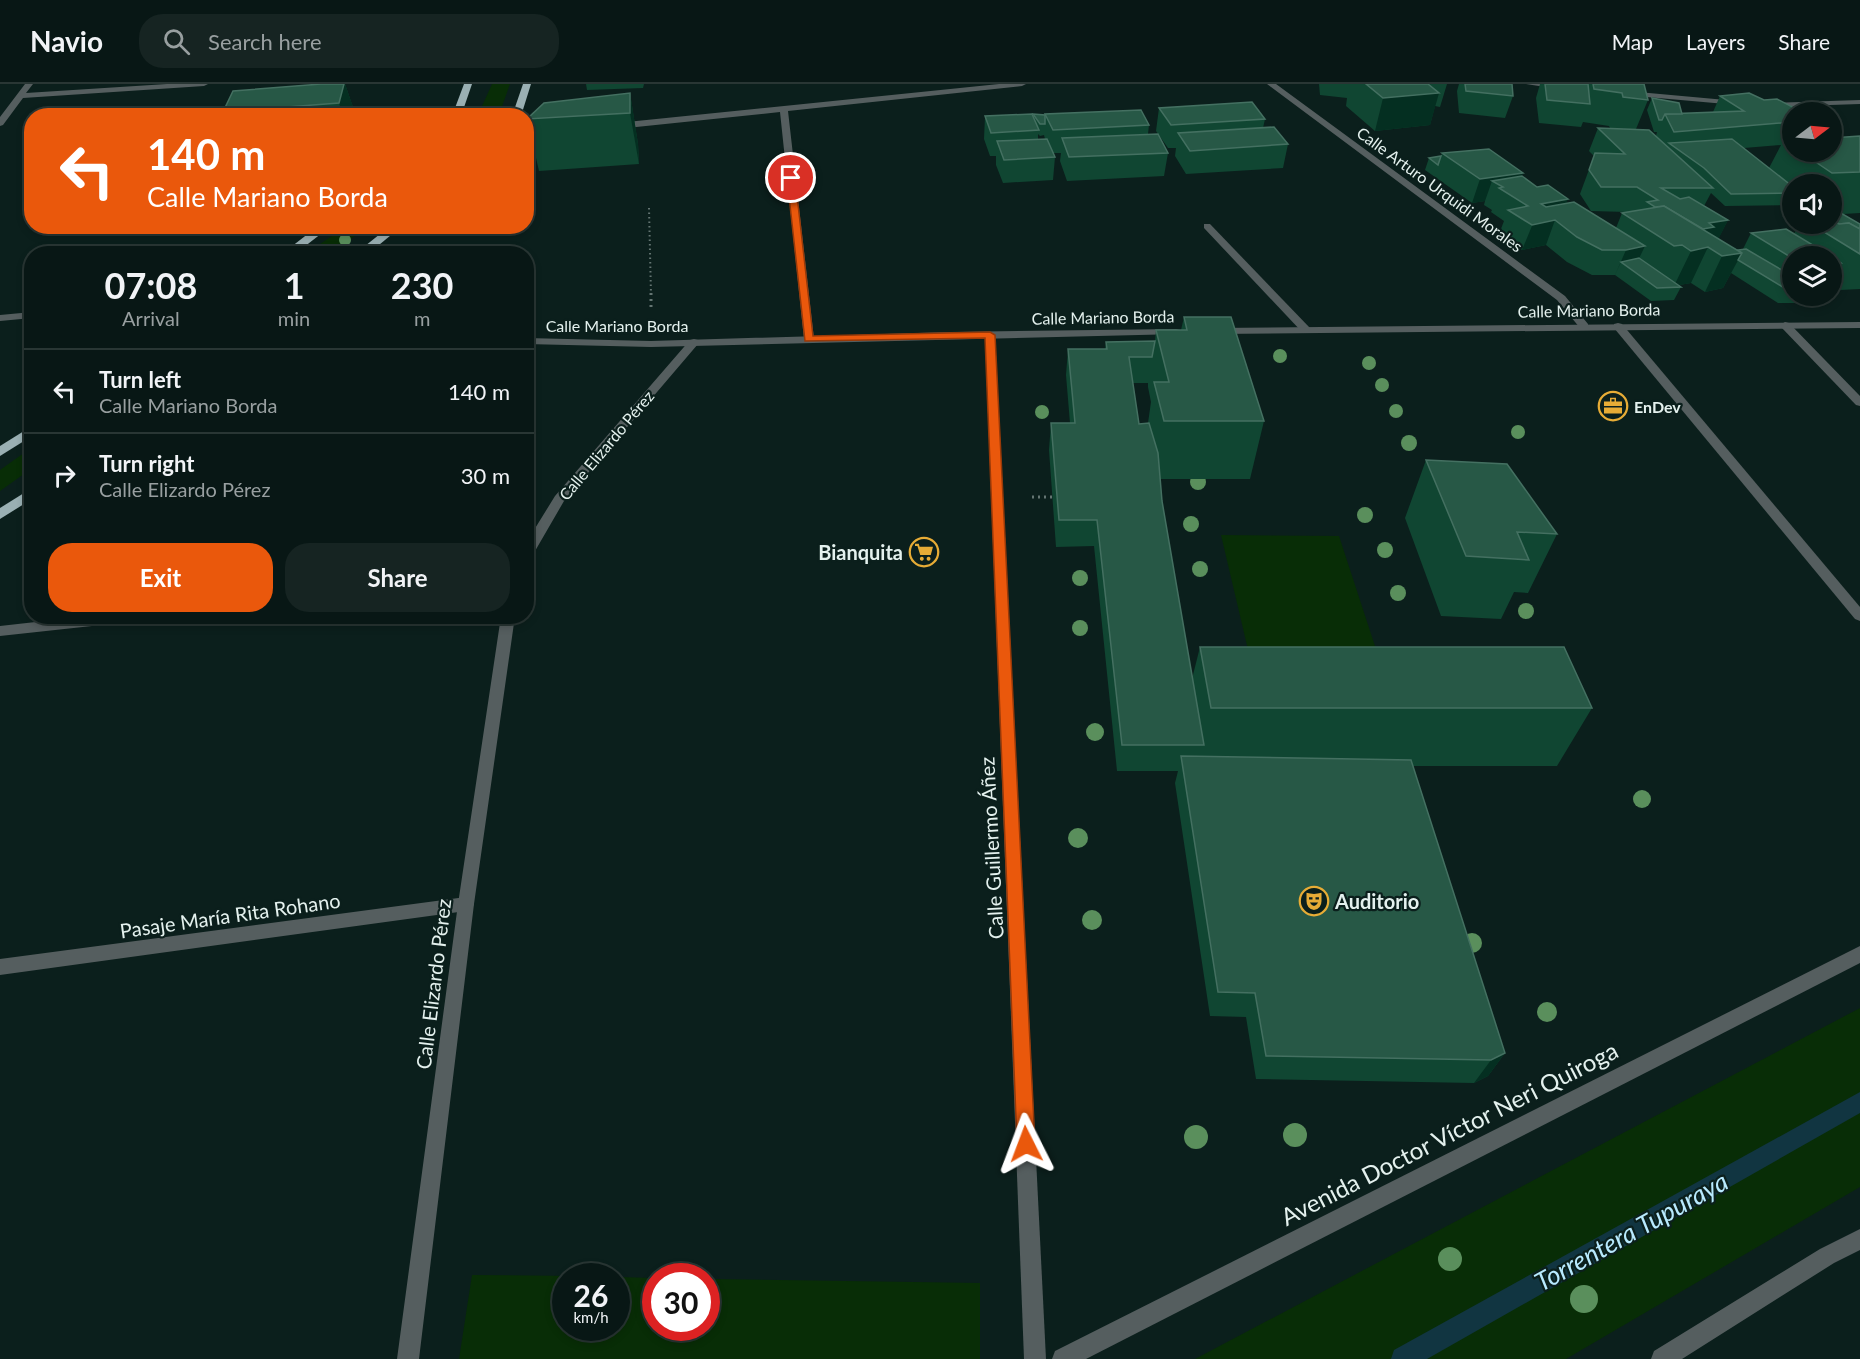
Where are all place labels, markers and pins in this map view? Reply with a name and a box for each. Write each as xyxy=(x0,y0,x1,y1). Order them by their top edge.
pin xyxy=(765,152,816,203)
office icon: EnDev xyxy=(1597,390,1629,422)
place label: EnDev xyxy=(1634,397,1681,416)
supermarket icon: Bianquita xyxy=(908,536,940,568)
place label: Bianquita xyxy=(818,540,903,564)
theatre icon: Auditorio xyxy=(1298,885,1330,917)
place label: Auditorio xyxy=(1334,889,1419,913)

